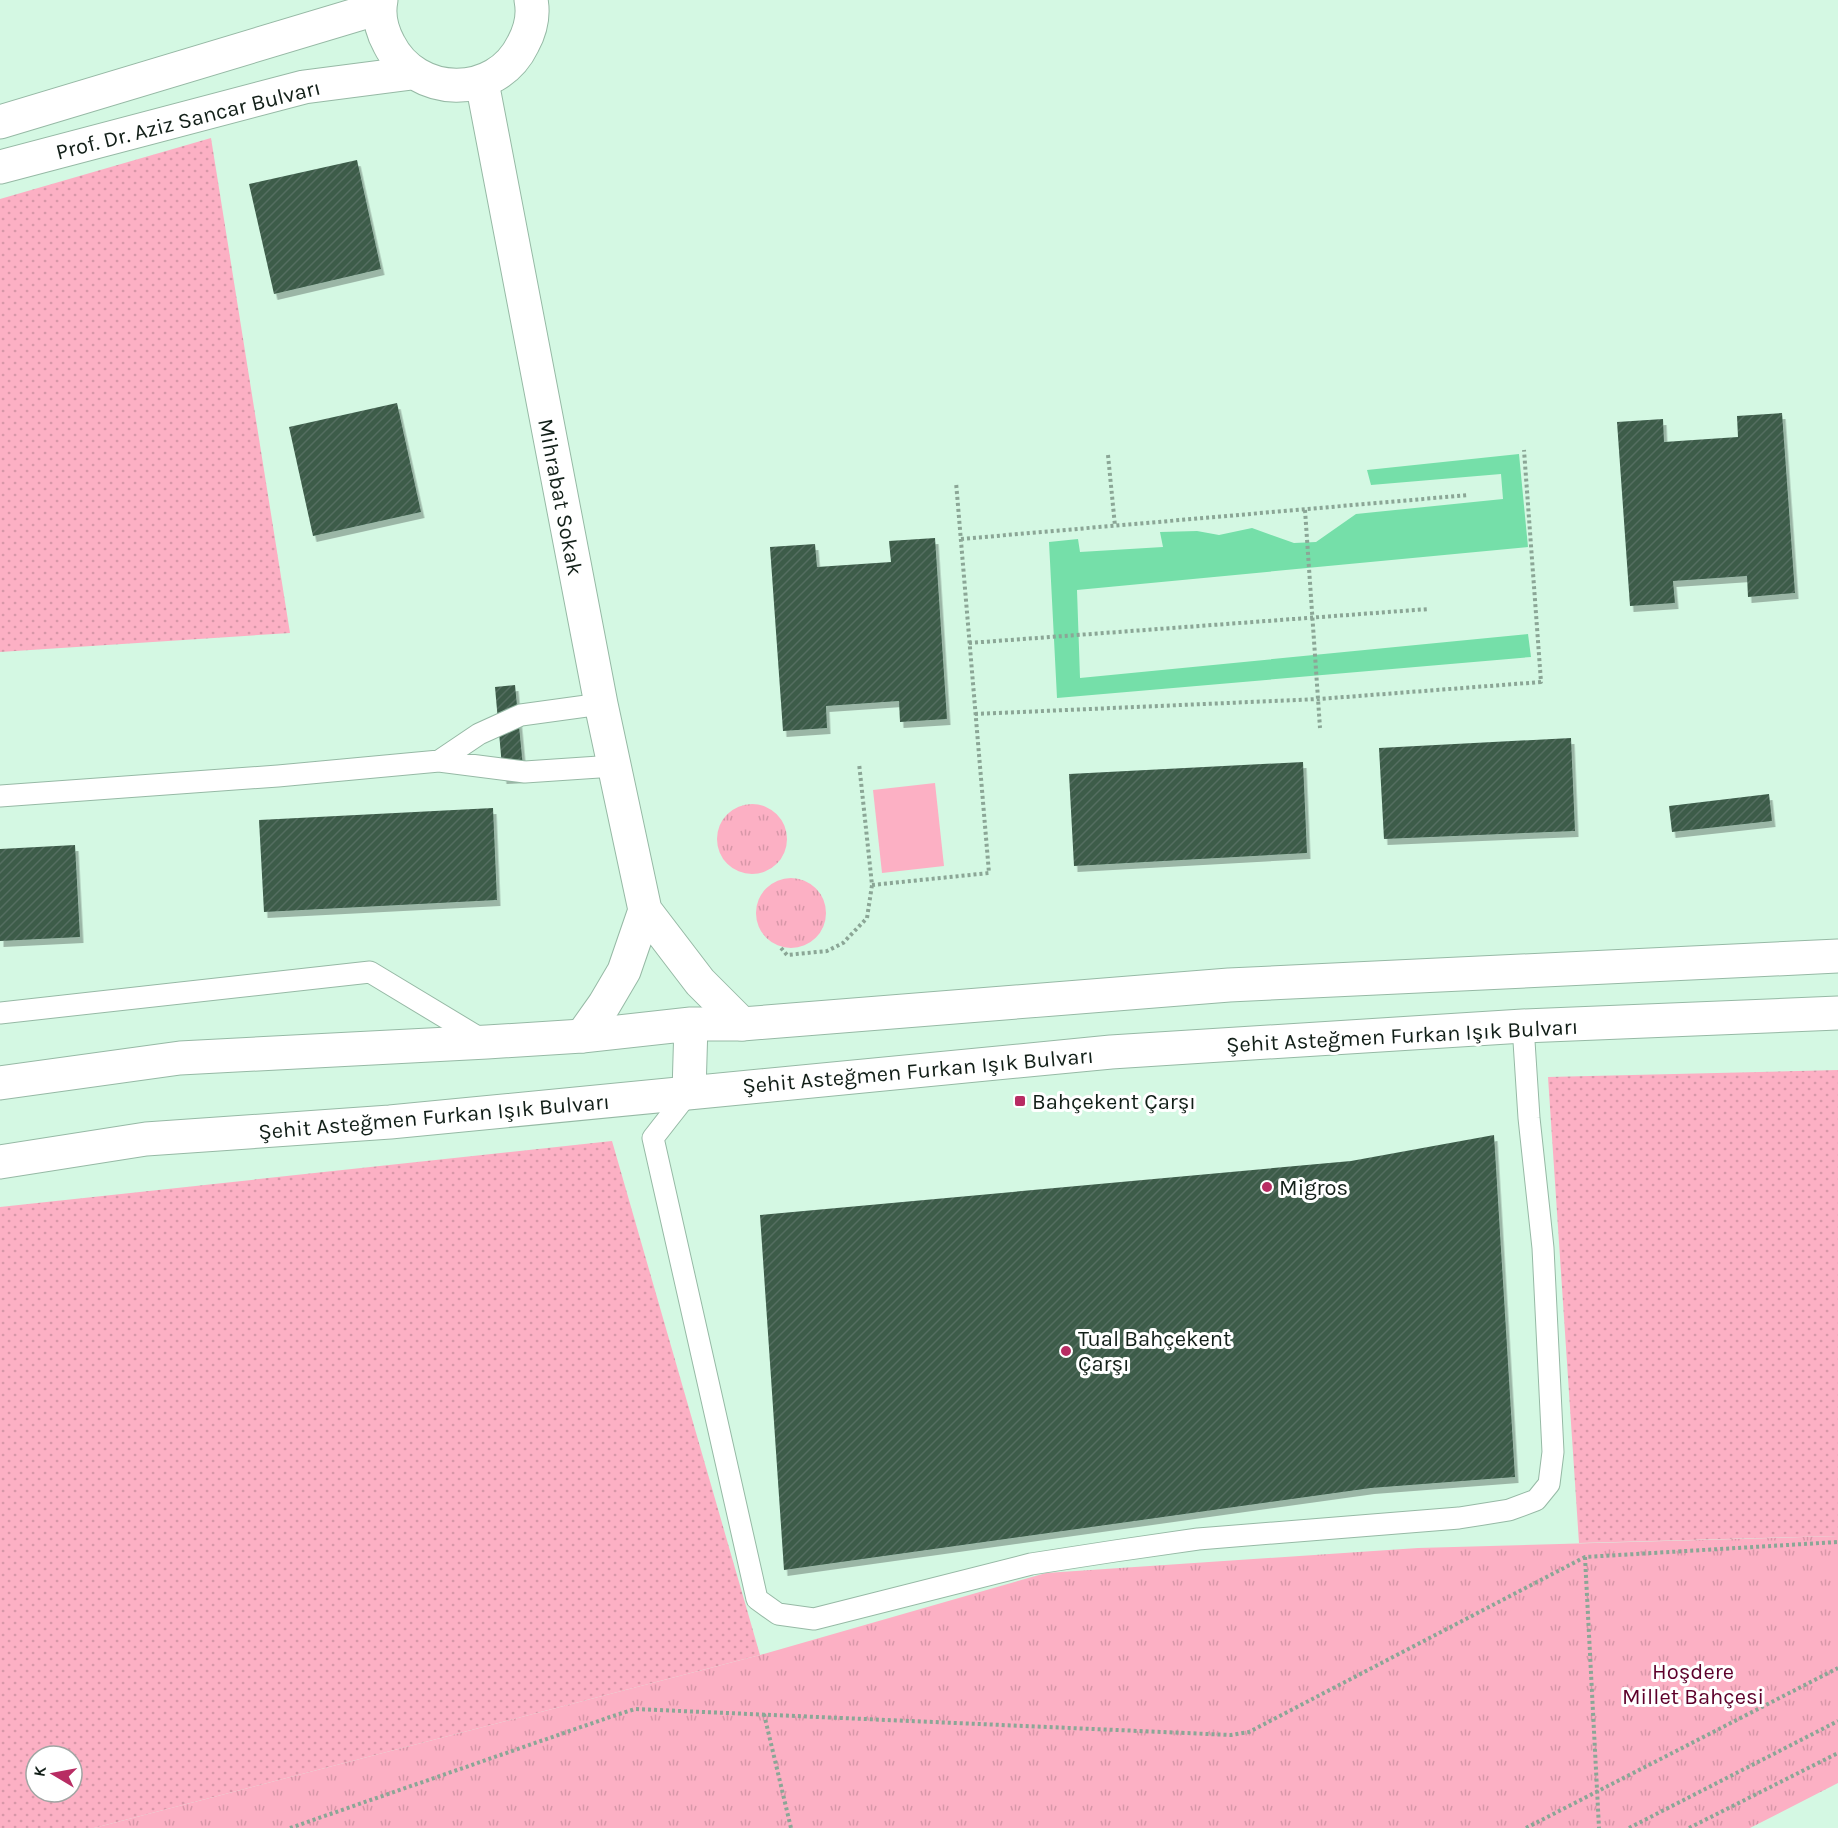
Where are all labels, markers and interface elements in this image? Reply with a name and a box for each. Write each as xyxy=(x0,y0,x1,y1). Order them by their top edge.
street label: Prof. Dr. Aziz Sancar Bulvarı xyxy=(53,74,323,165)
street label: Mihrabat Sokak xyxy=(532,416,588,578)
street label: Şehit Asteğmen Furkan Işık Bulvarı xyxy=(1225,1014,1579,1058)
street label: Şehit Asteğmen Furkan Işık Bulvarı xyxy=(741,1043,1095,1099)
street label: Şehit Asteğmen Furkan Işık Bulvarı xyxy=(257,1089,611,1145)
place label: Bahçekent Çarşı xyxy=(1032,1089,1196,1115)
marker: Bahçekent Çarşı xyxy=(1013,1094,1027,1108)
place label: Migros xyxy=(1279,1175,1348,1201)
marker: Migros xyxy=(1260,1180,1274,1194)
place label: Tual Bahçekent Çarşı xyxy=(1078,1326,1231,1377)
marker: Tual Bahçekent Çarşı xyxy=(1059,1344,1073,1358)
park label: Hoşdere Millet Bahçesi xyxy=(1622,1659,1764,1710)
north arrow xyxy=(24,1744,84,1804)
text: K xyxy=(29,1764,50,1778)

